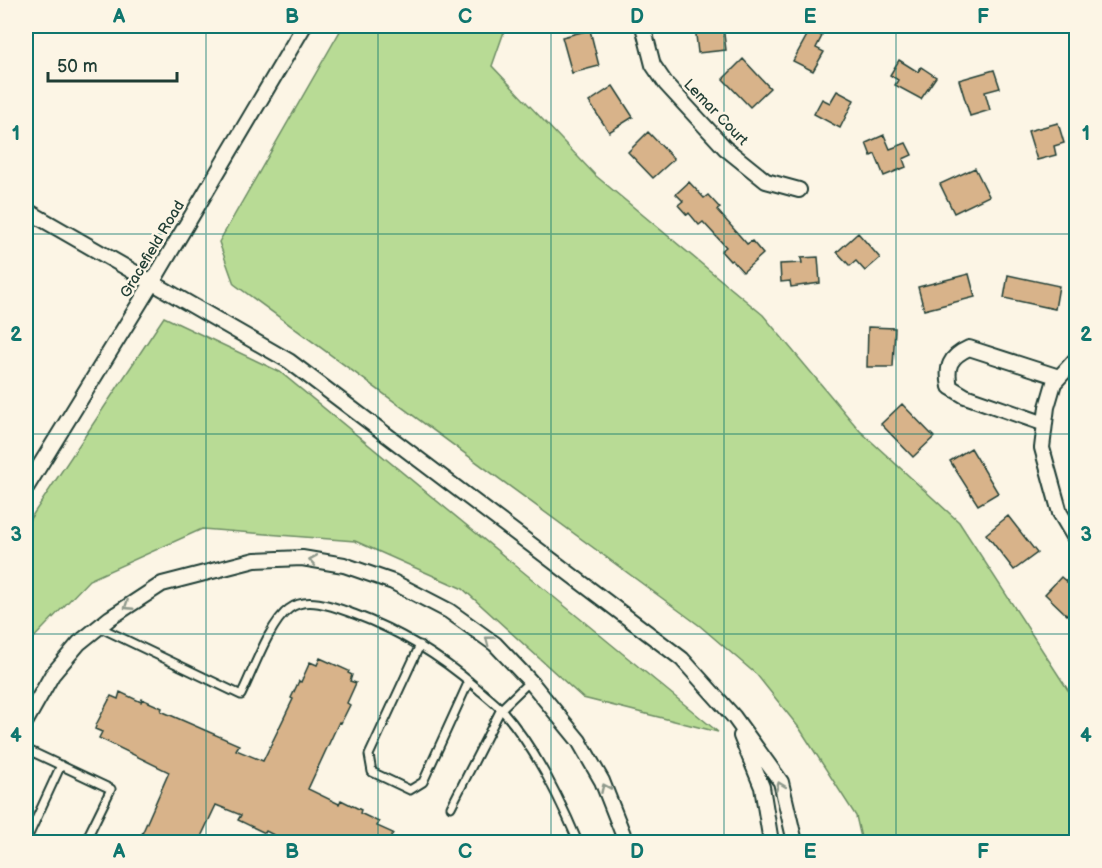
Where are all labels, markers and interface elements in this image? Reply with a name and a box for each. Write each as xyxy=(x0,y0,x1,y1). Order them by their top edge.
text: A xyxy=(112,5,126,29)
text: B xyxy=(285,5,299,29)
text: C xyxy=(458,5,472,29)
text: D xyxy=(630,5,644,29)
text: E xyxy=(804,5,817,29)
text: F xyxy=(977,5,989,29)
scale bar xyxy=(48,45,177,83)
text: 50 m xyxy=(57,56,98,77)
street label: Lemar Court xyxy=(679,75,752,150)
text: 1 xyxy=(12,122,20,146)
text: 1 xyxy=(1082,122,1090,146)
street label: Gracefield Road xyxy=(116,197,189,301)
text: 2 xyxy=(10,323,22,347)
text: 2 xyxy=(1080,323,1092,347)
text: 3 xyxy=(10,523,22,547)
text: 3 xyxy=(1080,523,1092,547)
one-way arrow xyxy=(309,554,318,566)
one-way arrow xyxy=(124,599,135,610)
one-way arrow xyxy=(484,636,495,647)
text: 4 xyxy=(10,724,22,748)
text: 4 xyxy=(1080,724,1092,748)
one-way arrow xyxy=(775,782,788,792)
one-way arrow xyxy=(600,783,612,794)
text: A xyxy=(112,840,126,864)
text: B xyxy=(285,840,299,864)
text: C xyxy=(458,840,472,864)
text: D xyxy=(630,840,644,864)
text: E xyxy=(804,840,817,864)
text: F xyxy=(977,840,989,864)

